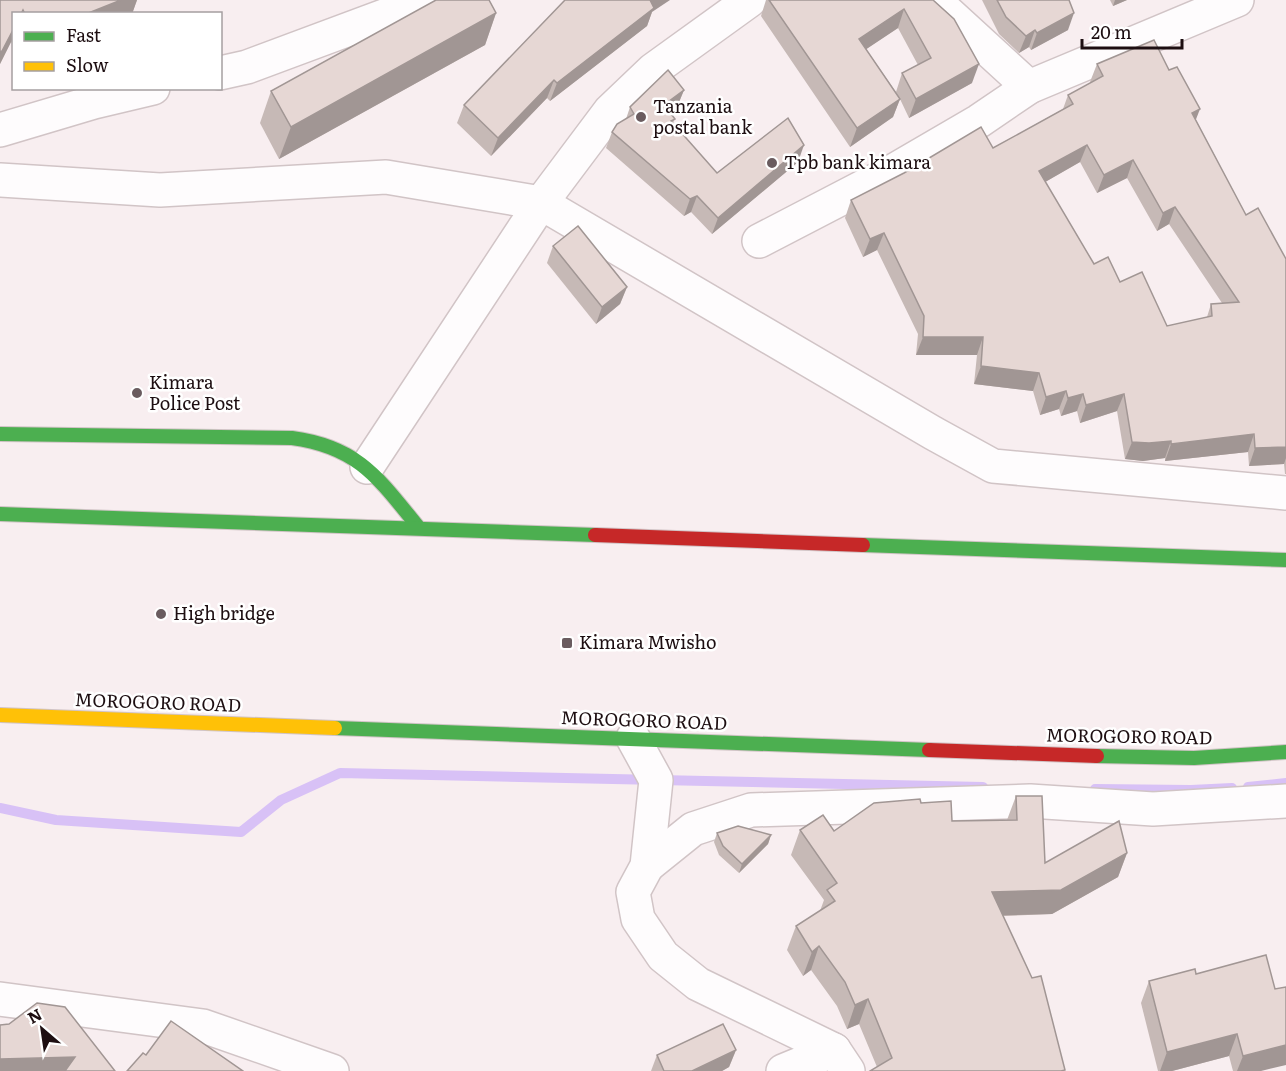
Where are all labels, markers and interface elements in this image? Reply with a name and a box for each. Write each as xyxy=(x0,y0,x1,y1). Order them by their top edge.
legend xyxy=(12,12,222,90)
scale bar xyxy=(1082,12,1182,50)
text: 20 m xyxy=(1091,18,1132,45)
text: Fast xyxy=(66,21,102,48)
text: Slow xyxy=(66,51,109,78)
place label: Tanzania postal bank xyxy=(653,92,753,140)
marker: Tanzania postal bank xyxy=(634,110,648,124)
place label: Tpb bank kimara xyxy=(784,148,931,175)
marker: Tpb bank kimara xyxy=(765,156,779,170)
place label: Kimara Police Post xyxy=(149,368,241,416)
marker: Kimara Police Post xyxy=(130,386,144,400)
place label: High bridge xyxy=(173,599,275,626)
marker: High bridge xyxy=(154,607,168,621)
place label: Kimara Mwisho xyxy=(579,628,717,655)
marker: Kimara Mwisho xyxy=(560,636,574,650)
street label: MOROGORO ROAD xyxy=(74,685,242,718)
street label: MOROGORO ROAD xyxy=(560,703,728,736)
street label: MOROGORO ROAD xyxy=(1046,721,1213,750)
north arrow xyxy=(12,999,72,1059)
text: N xyxy=(23,1001,46,1029)

